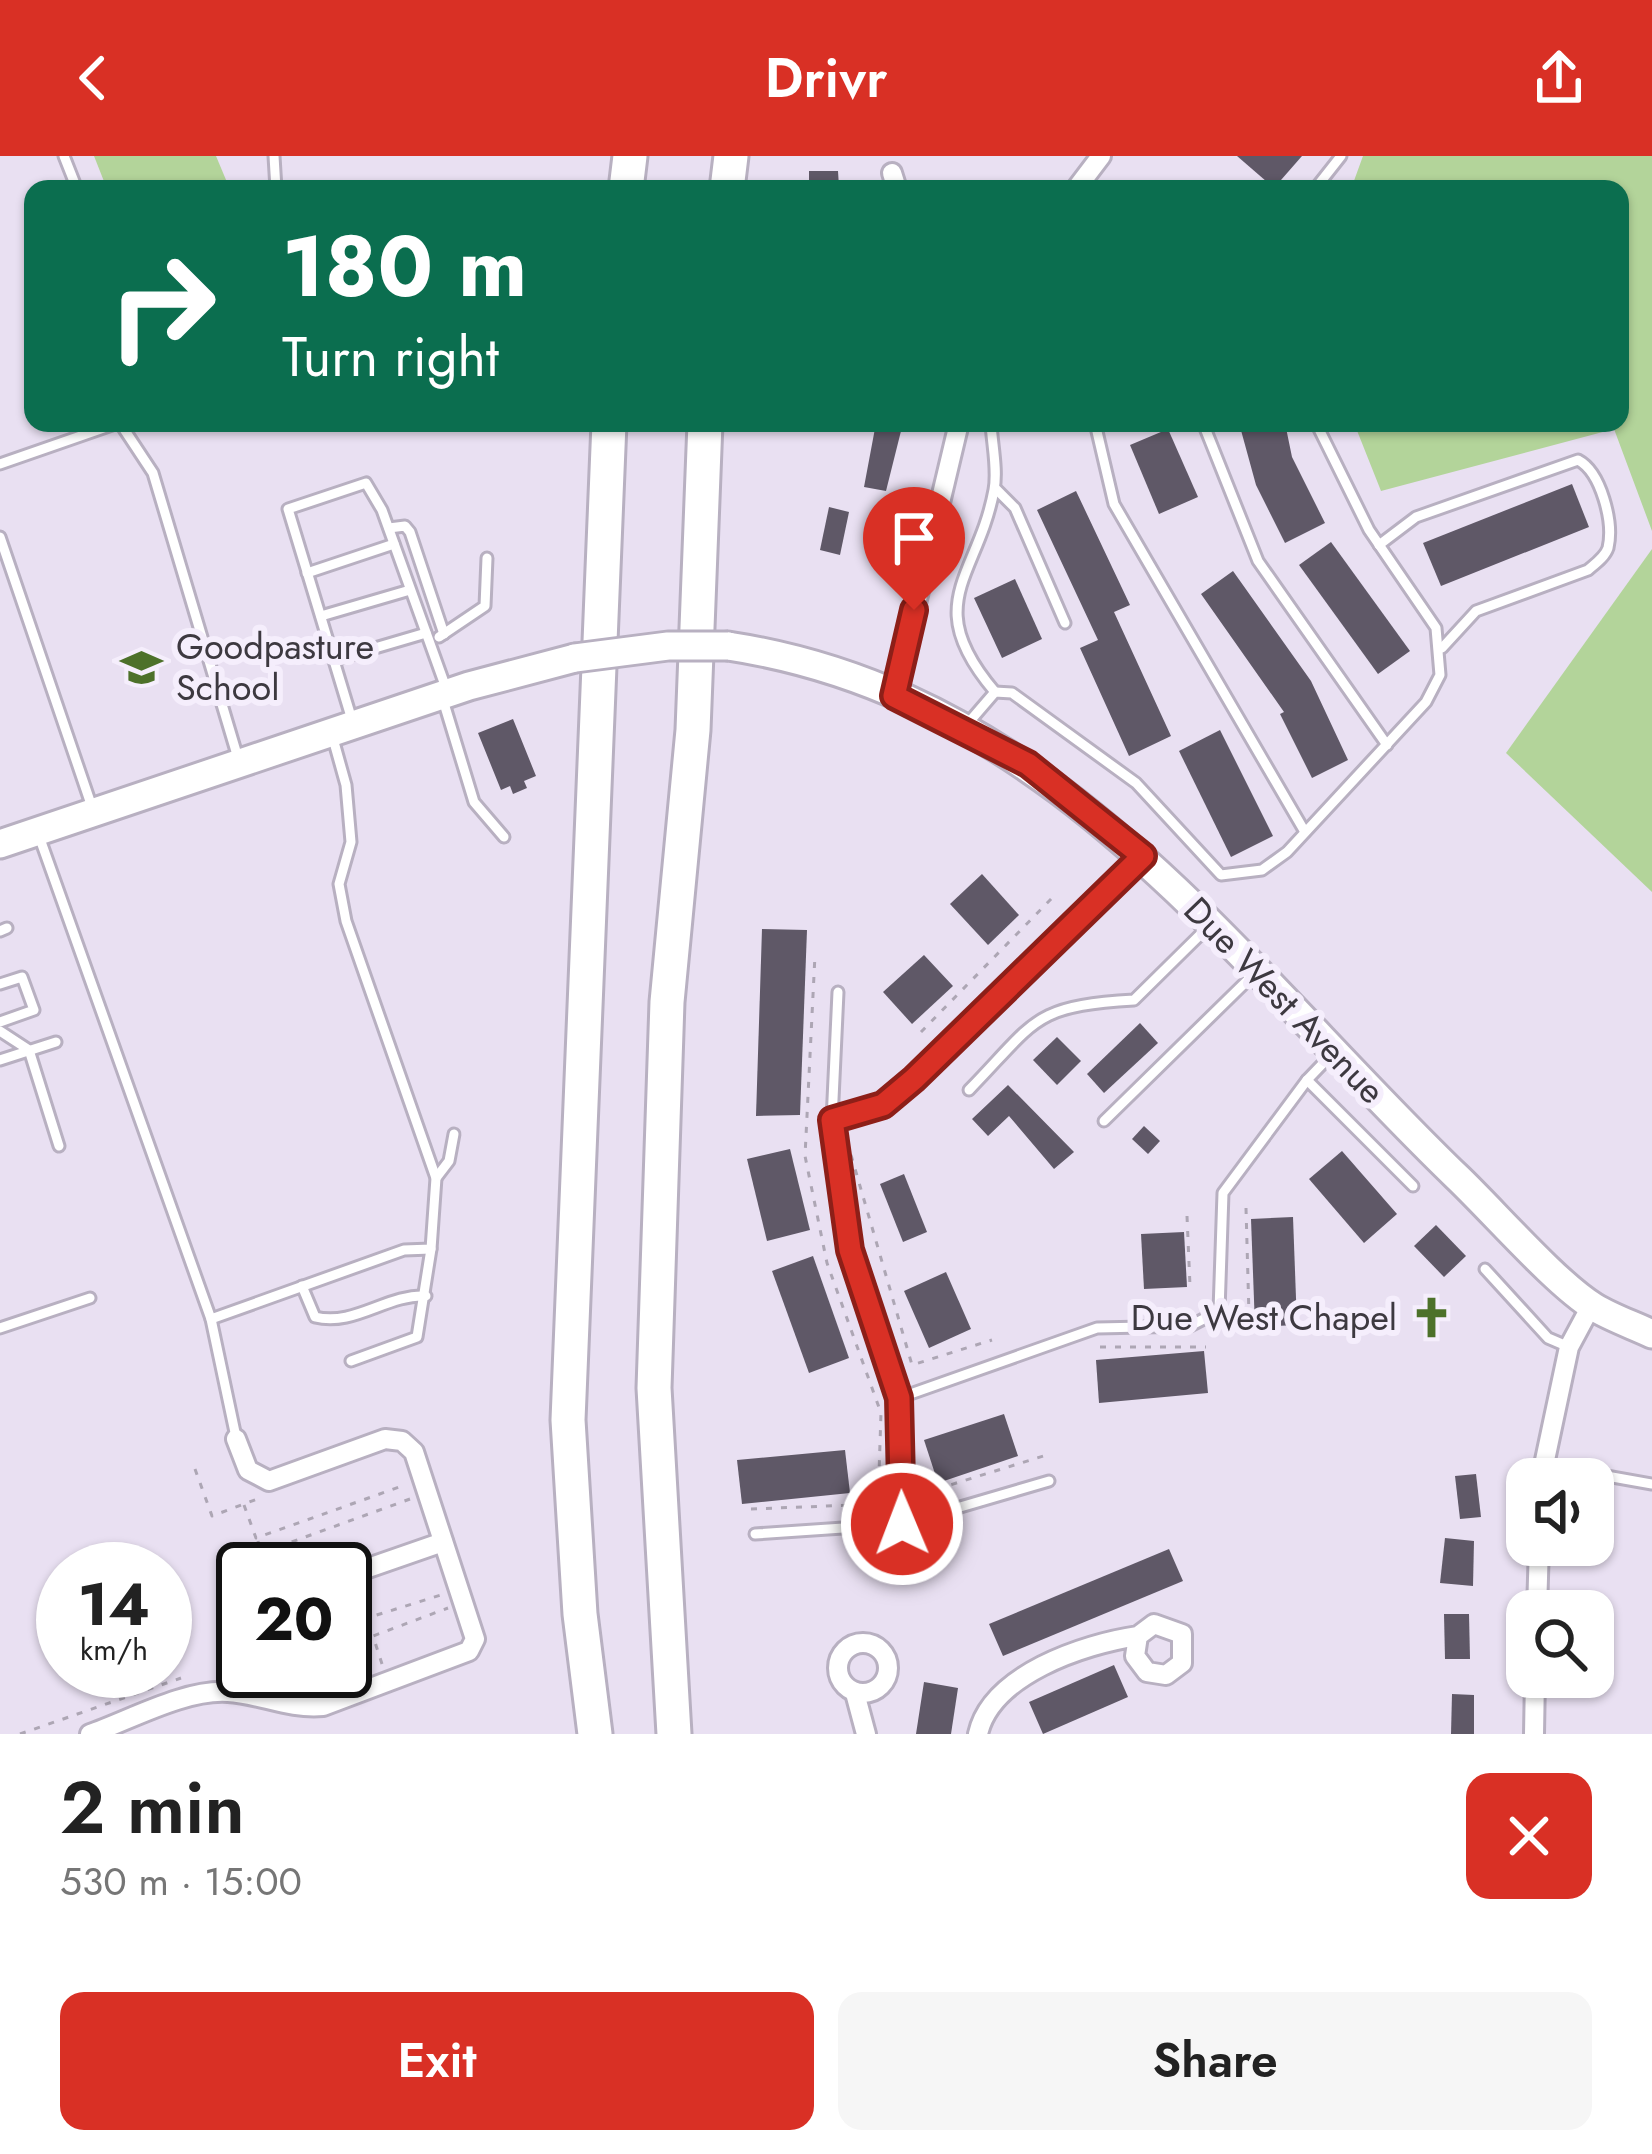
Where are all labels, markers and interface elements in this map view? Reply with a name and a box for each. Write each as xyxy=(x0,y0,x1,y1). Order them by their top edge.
text: Drivr xyxy=(765,39,887,117)
icon: back xyxy=(60,45,126,111)
icon: share xyxy=(1526,45,1592,111)
text: 180 m xyxy=(282,206,527,328)
icon: right xyxy=(84,228,240,384)
text: Turn right xyxy=(282,318,499,396)
pin xyxy=(863,487,965,610)
icon: arrive xyxy=(881,505,947,571)
place label: Goodpasture School xyxy=(176,620,374,713)
school or university icon: Goodpasture School xyxy=(119,644,165,690)
street label: Due West Avenue xyxy=(1172,885,1398,1115)
place label: Due West Chapel xyxy=(1131,1291,1397,1343)
church icon: Due West Chapel xyxy=(1408,1294,1454,1340)
map controls xyxy=(1506,1458,1614,1698)
button: sound xyxy=(1506,1458,1614,1566)
position arrow xyxy=(839,1461,965,1587)
speed limit sign: 20 xyxy=(216,1542,372,1698)
text: 14 xyxy=(78,1561,150,1648)
button: search xyxy=(1506,1590,1614,1698)
text: km/h xyxy=(80,1628,148,1671)
text: 2 min xyxy=(60,1756,245,1860)
button: close xyxy=(1466,1773,1592,1899)
text: 530 m · 15:00 xyxy=(60,1853,302,1910)
button: Exit xyxy=(60,1992,814,2130)
button: Share xyxy=(838,1992,1592,2130)

